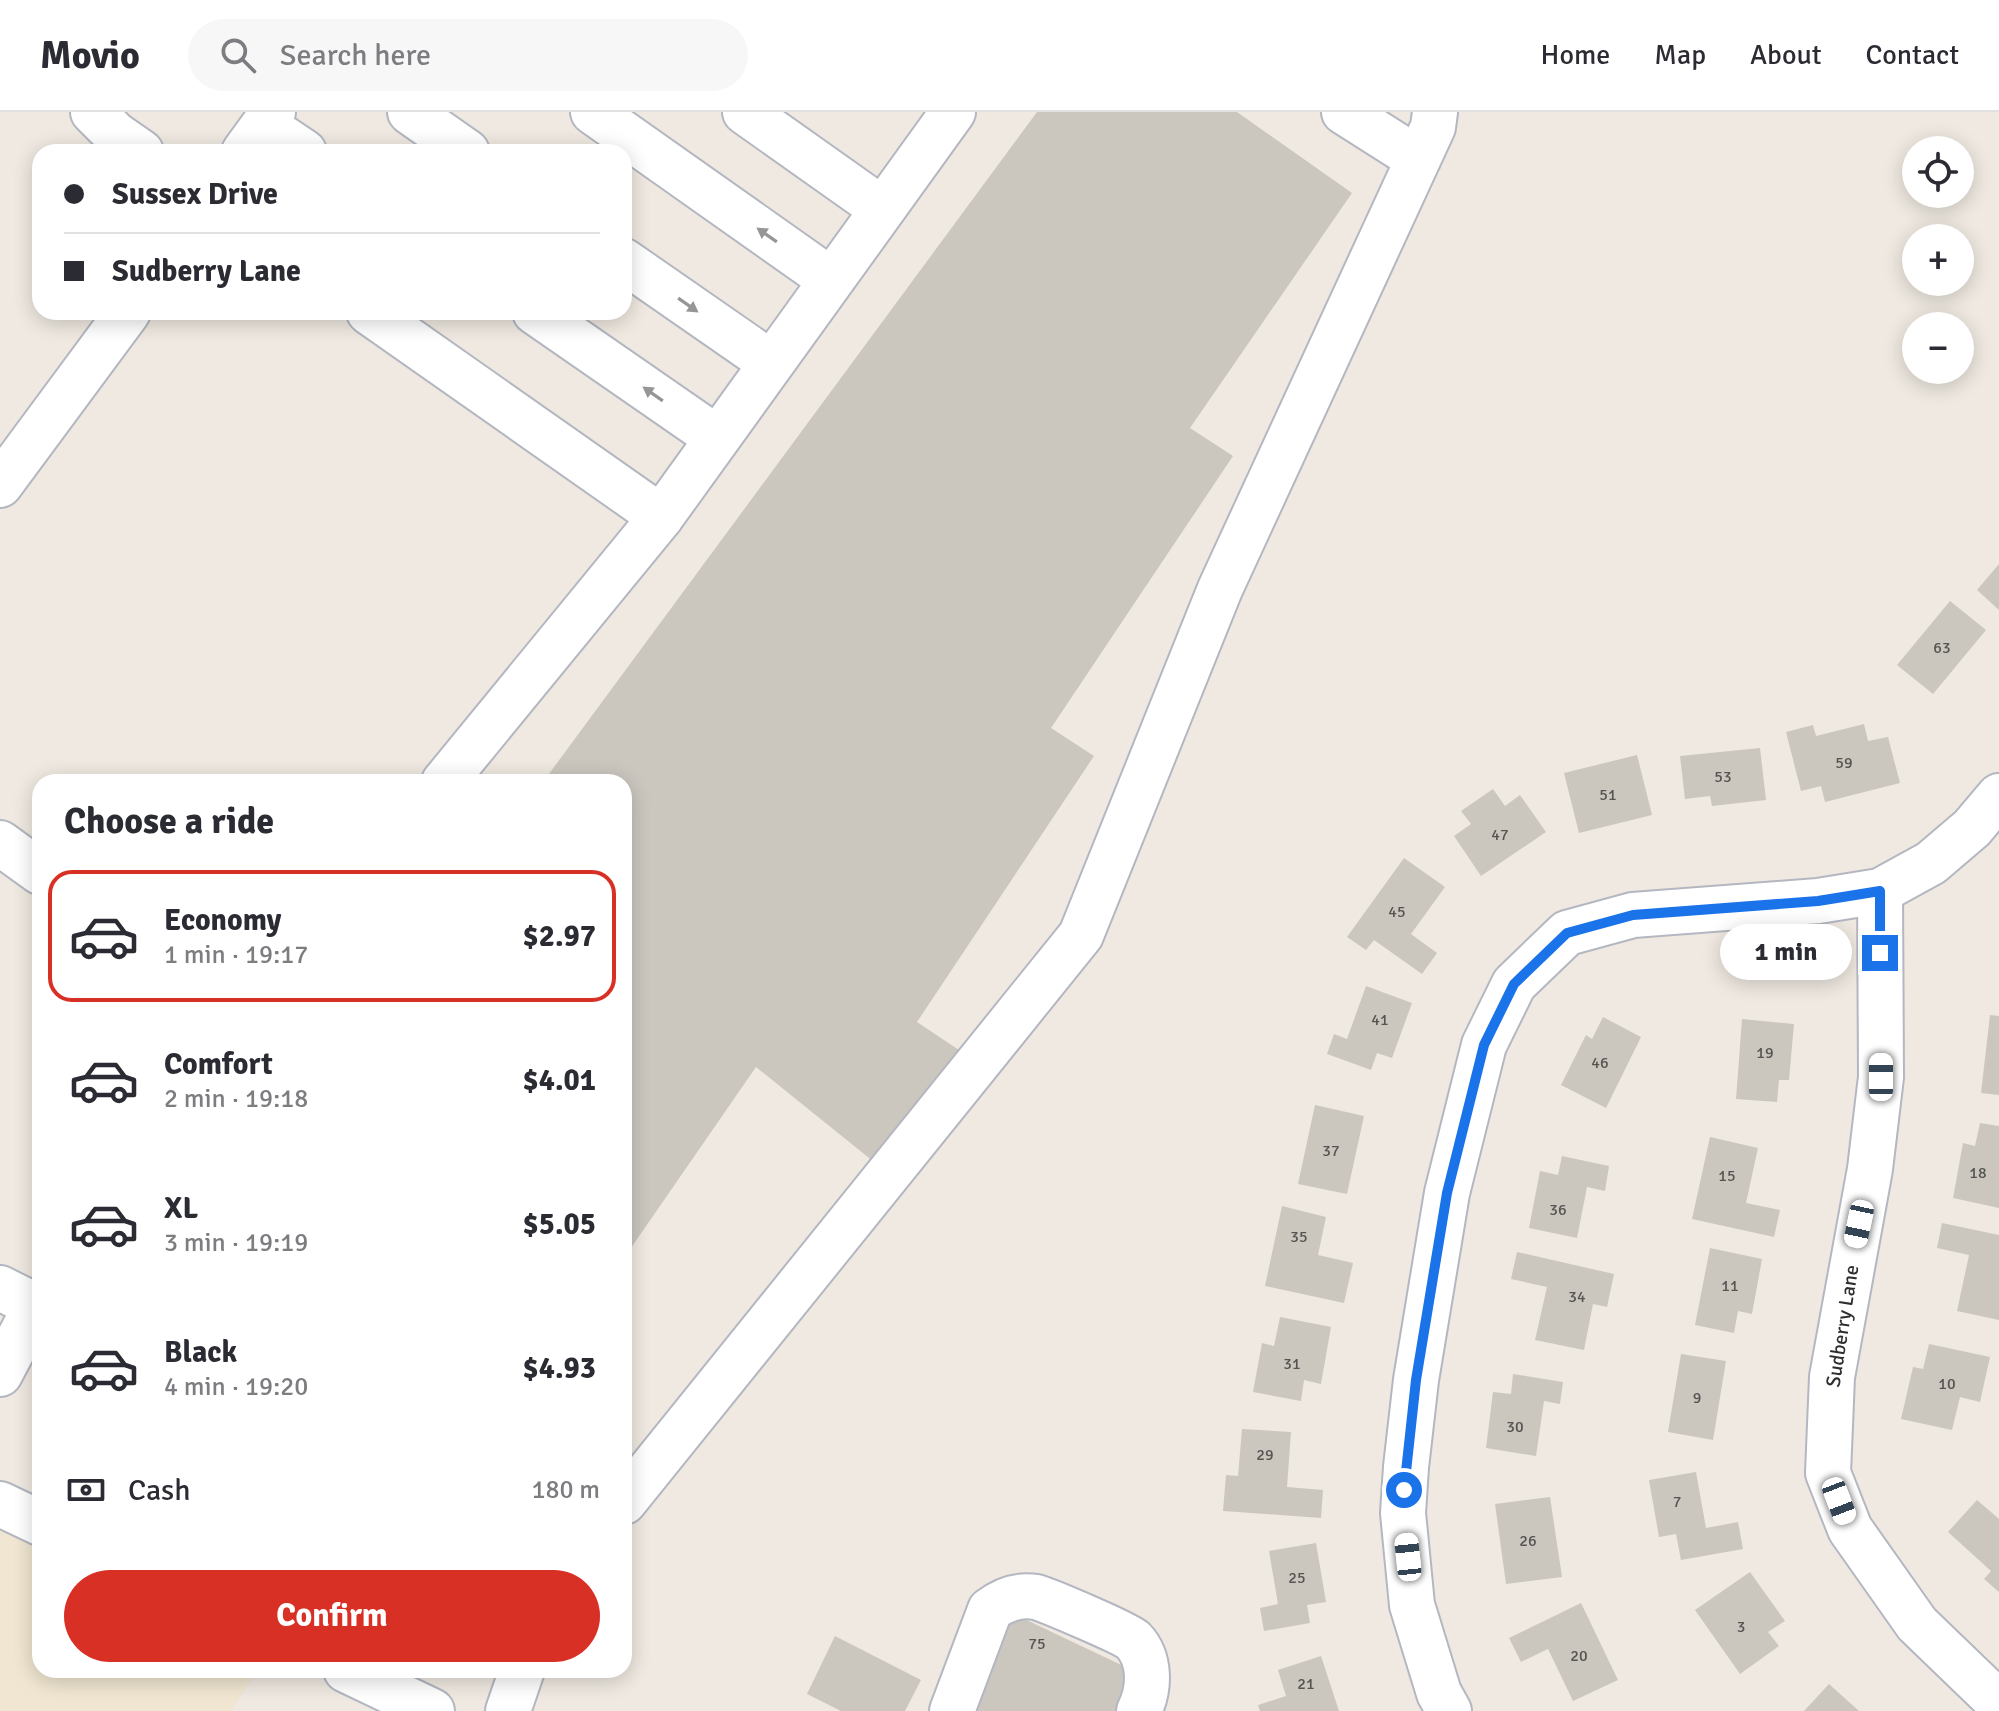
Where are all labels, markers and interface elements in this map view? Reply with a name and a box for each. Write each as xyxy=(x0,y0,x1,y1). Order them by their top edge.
search box xyxy=(188,19,748,91)
text: Movio xyxy=(40,32,140,79)
icon: search xyxy=(216,33,260,77)
text: Search here xyxy=(280,37,431,74)
text: Home xyxy=(1541,38,1610,72)
text: Map xyxy=(1654,38,1706,72)
text: About xyxy=(1750,38,1822,72)
text: Contact xyxy=(1866,38,1959,72)
map controls xyxy=(1902,136,1974,384)
button: locate xyxy=(1902,136,1974,208)
text: Sussex Drive xyxy=(112,176,278,213)
button: + xyxy=(1902,224,1974,296)
one-way arrow xyxy=(757,228,778,243)
text: Sudberry Lane xyxy=(112,253,301,290)
one-way arrow xyxy=(678,298,699,313)
button: − xyxy=(1902,312,1974,384)
one-way arrow xyxy=(643,387,664,402)
house number: 63 xyxy=(1933,638,1951,658)
house number: 59 xyxy=(1835,753,1853,773)
house number: 53 xyxy=(1714,767,1732,787)
house number: 51 xyxy=(1599,785,1617,805)
text: Choose a ride xyxy=(64,799,274,844)
house number: 47 xyxy=(1491,825,1509,845)
icon: car xyxy=(68,900,140,972)
text: Economy xyxy=(164,902,281,939)
house number: 45 xyxy=(1388,902,1406,922)
text: $2.97 xyxy=(523,918,596,955)
callout: 1 min xyxy=(1720,925,1852,981)
route end xyxy=(1862,935,1898,971)
text: 1 min xyxy=(1755,936,1817,968)
text: 1 min · 19:17 xyxy=(164,939,308,971)
house number: 41 xyxy=(1371,1010,1389,1030)
house number: 19 xyxy=(1756,1043,1774,1063)
icon: car xyxy=(68,1044,140,1116)
text: Comfort xyxy=(164,1046,273,1083)
house number: 46 xyxy=(1591,1053,1609,1073)
car xyxy=(1869,1053,1893,1101)
text: $4.01 xyxy=(523,1062,596,1099)
text: 2 min · 19:18 xyxy=(164,1083,308,1115)
house number: 37 xyxy=(1322,1141,1340,1161)
house number: 18 xyxy=(1969,1163,1987,1183)
house number: 15 xyxy=(1718,1166,1736,1186)
icon: car xyxy=(68,1188,140,1260)
text: XL xyxy=(164,1190,198,1227)
car xyxy=(1842,1198,1876,1250)
house number: 36 xyxy=(1549,1200,1567,1220)
text: $5.05 xyxy=(523,1206,596,1243)
text: 3 min · 19:19 xyxy=(164,1227,308,1259)
house number: 35 xyxy=(1290,1227,1308,1247)
street label: Sudberry Lane xyxy=(1820,1263,1864,1389)
house number: 11 xyxy=(1721,1276,1739,1296)
house number: 34 xyxy=(1568,1287,1586,1307)
icon: car xyxy=(68,1332,140,1404)
text: Black xyxy=(164,1334,237,1371)
text: $4.93 xyxy=(523,1350,596,1387)
house number: 31 xyxy=(1283,1354,1301,1374)
text: 4 min · 19:20 xyxy=(164,1371,308,1403)
house number: 10 xyxy=(1938,1374,1956,1394)
house number: 9 xyxy=(1693,1388,1701,1408)
house number: 30 xyxy=(1506,1417,1524,1437)
house number: 29 xyxy=(1256,1445,1274,1465)
icon: cash xyxy=(64,1468,108,1512)
text: Cash xyxy=(128,1472,191,1509)
route start xyxy=(1386,1472,1422,1508)
text: 180 m xyxy=(531,1474,600,1506)
car xyxy=(1819,1474,1859,1528)
house number: 7 xyxy=(1673,1492,1681,1512)
house number: 26 xyxy=(1519,1531,1537,1551)
car xyxy=(1394,1532,1422,1582)
house number: 25 xyxy=(1288,1568,1306,1588)
button: Confirm xyxy=(64,1570,600,1662)
house number: 3 xyxy=(1737,1617,1745,1637)
house number: 75 xyxy=(1028,1634,1046,1654)
house number: 20 xyxy=(1570,1646,1588,1666)
house number: 21 xyxy=(1297,1674,1315,1694)

